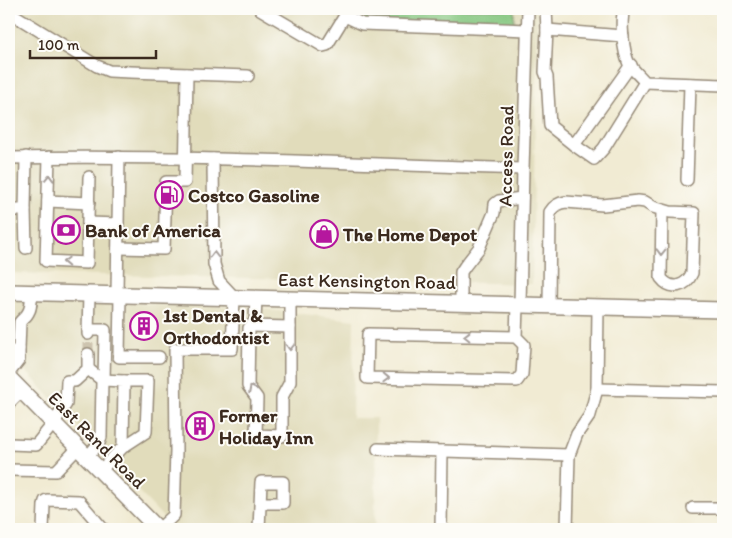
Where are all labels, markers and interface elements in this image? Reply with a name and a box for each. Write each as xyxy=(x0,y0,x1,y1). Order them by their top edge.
scale bar xyxy=(30,28,156,60)
text: 100 m xyxy=(38,36,80,54)
street label: Access Road xyxy=(494,105,518,207)
one-way arrow xyxy=(43,173,54,181)
fuel station icon: Costco Gasoline xyxy=(154,180,184,210)
place label: Costco Gasoline xyxy=(188,184,320,207)
bank icon: Bank of America xyxy=(51,215,81,245)
place label: Bank of America xyxy=(85,219,221,242)
shop icon: The Home Depot xyxy=(309,219,339,249)
place label: The Home Depot xyxy=(342,223,477,246)
one-way arrow xyxy=(656,249,666,257)
one-way arrow xyxy=(209,251,219,258)
one-way arrow xyxy=(62,257,70,267)
street label: East Kensington Road xyxy=(278,268,457,294)
place label: 1st Dental & Orthodontist xyxy=(163,304,270,349)
building icon: 1st Dental & Orthodontist xyxy=(129,311,159,341)
one-way arrow xyxy=(463,331,470,341)
one-way arrow xyxy=(285,344,295,352)
one-way arrow xyxy=(382,373,390,383)
one-way arrow xyxy=(248,386,258,395)
street label: East Rand Road xyxy=(44,387,150,493)
place label: Former Holiday Inn xyxy=(219,404,314,449)
building icon: Former Holiday Inn xyxy=(185,411,215,441)

